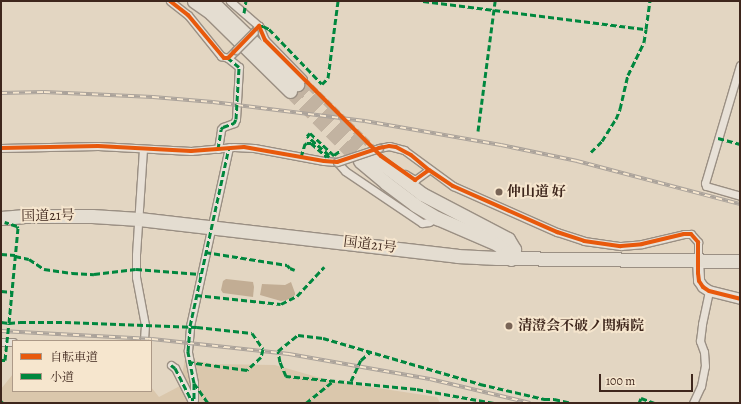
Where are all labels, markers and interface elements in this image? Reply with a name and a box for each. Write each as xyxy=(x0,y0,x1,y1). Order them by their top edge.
place label: 仲山道 好 xyxy=(507,184,565,200)
marker: 仲山道 好 xyxy=(494,187,504,197)
street label: 国道21号 xyxy=(21,207,75,225)
street label: 国道21号 xyxy=(342,233,398,257)
place label: 清澄会不破ノ関病院 xyxy=(518,318,644,334)
marker: 清澄会不破ノ関病院 xyxy=(503,320,515,332)
legend xyxy=(12,340,152,392)
text: 自転車道 xyxy=(50,349,98,365)
scale bar xyxy=(601,366,695,392)
text: 小道 xyxy=(50,369,74,385)
text: 100 m xyxy=(606,373,635,389)

